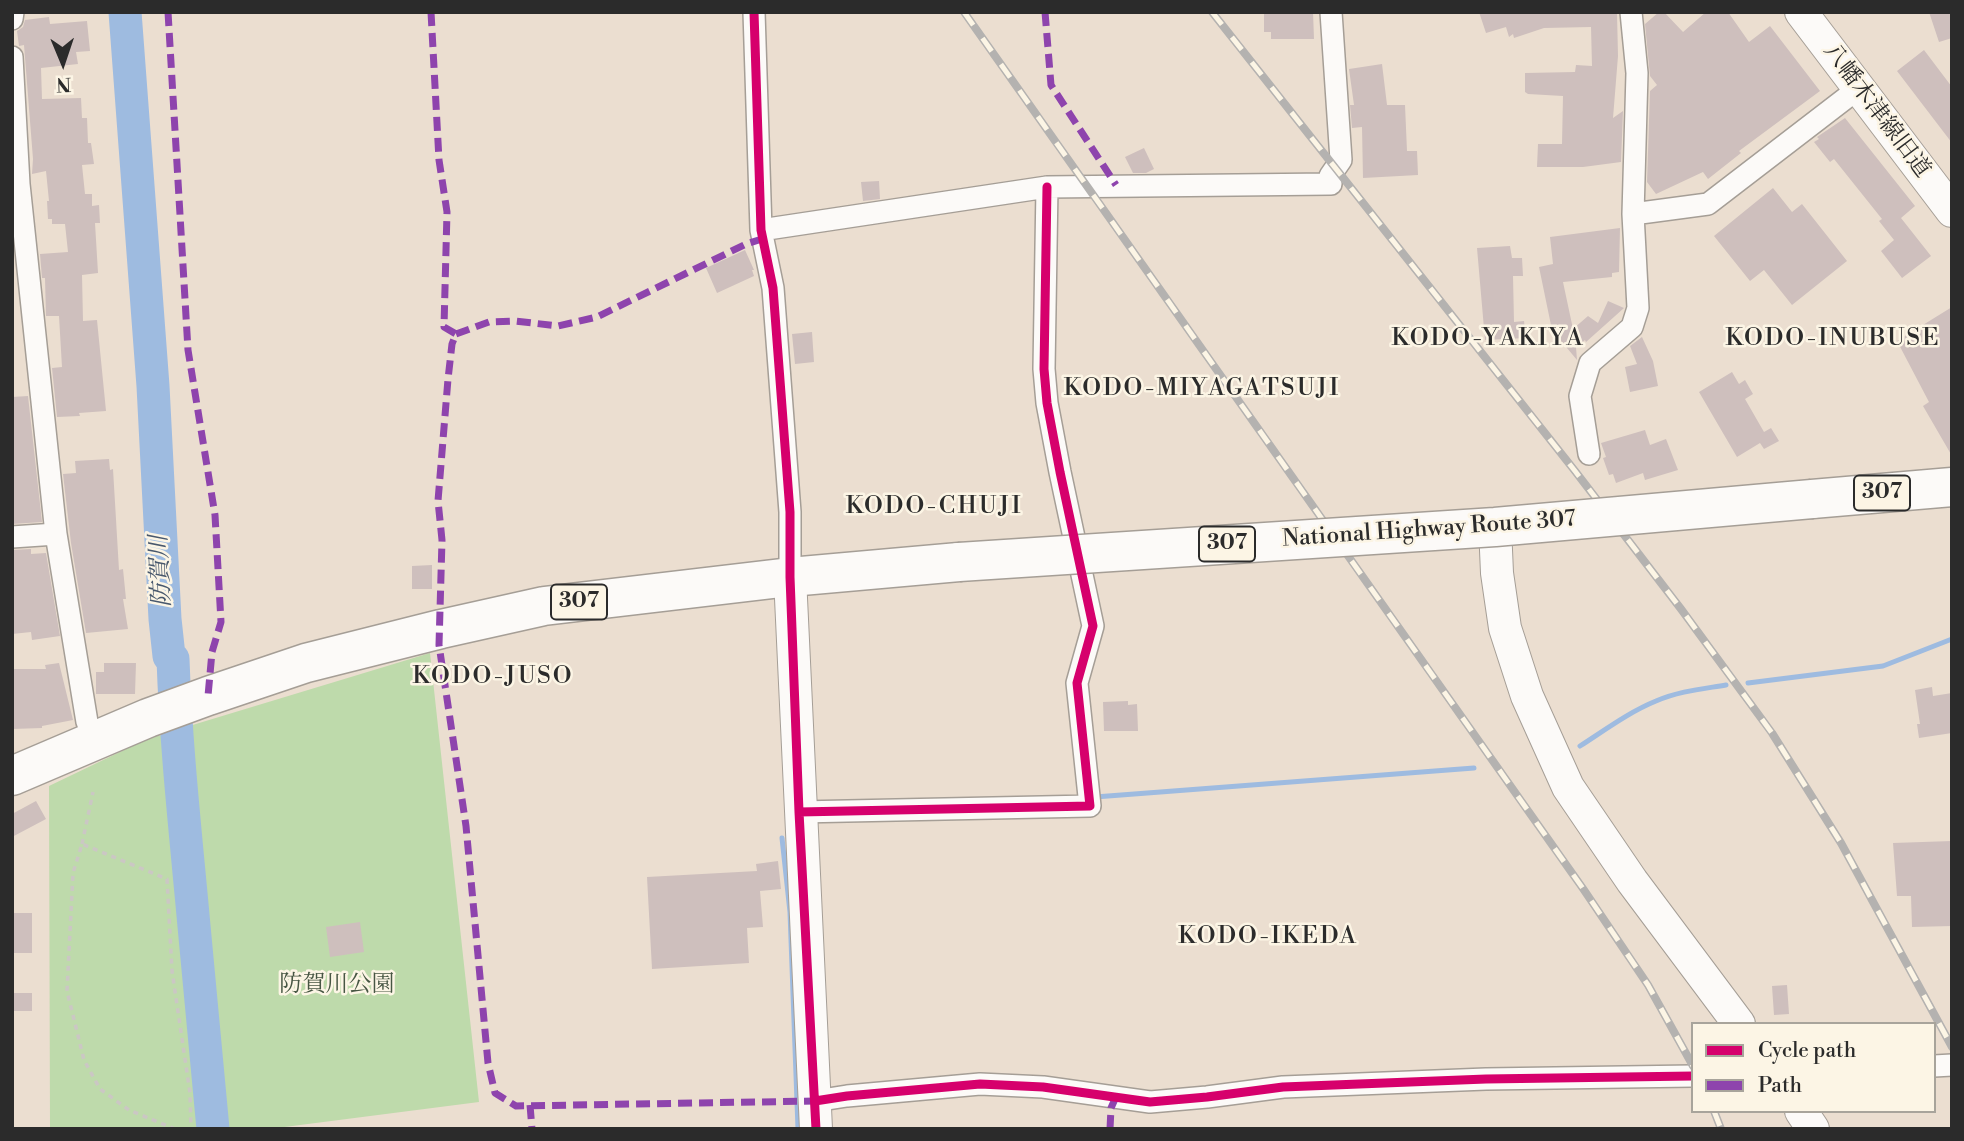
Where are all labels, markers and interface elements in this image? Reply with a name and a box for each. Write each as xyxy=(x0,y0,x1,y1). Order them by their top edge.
north arrow xyxy=(28,28,98,98)
street label: 八幡木津線旧道 xyxy=(1817,38,1935,184)
text: N xyxy=(56,72,72,96)
district label: KODO-YAKIYA xyxy=(1393,325,1583,353)
district label: KODO-INUBUSE xyxy=(1727,325,1939,353)
district label: KODO-MIYAGATSUJI xyxy=(1066,375,1338,403)
road number: 307 xyxy=(1854,476,1910,510)
district label: KODO-CHUJI xyxy=(847,493,1021,521)
street label: National Highway Route 307 xyxy=(1281,506,1577,554)
road number: 307 xyxy=(1199,526,1255,562)
water label: 防賀川 xyxy=(146,534,178,608)
road number: 307 xyxy=(551,584,607,620)
district label: KODO-JUSO xyxy=(413,663,573,691)
district label: KODO-IKEDA xyxy=(1179,923,1357,951)
park label: 防賀川公園 xyxy=(280,971,394,999)
legend xyxy=(1691,1022,1936,1113)
text: Cycle path xyxy=(1758,1038,1856,1064)
text: Path xyxy=(1758,1073,1802,1099)

